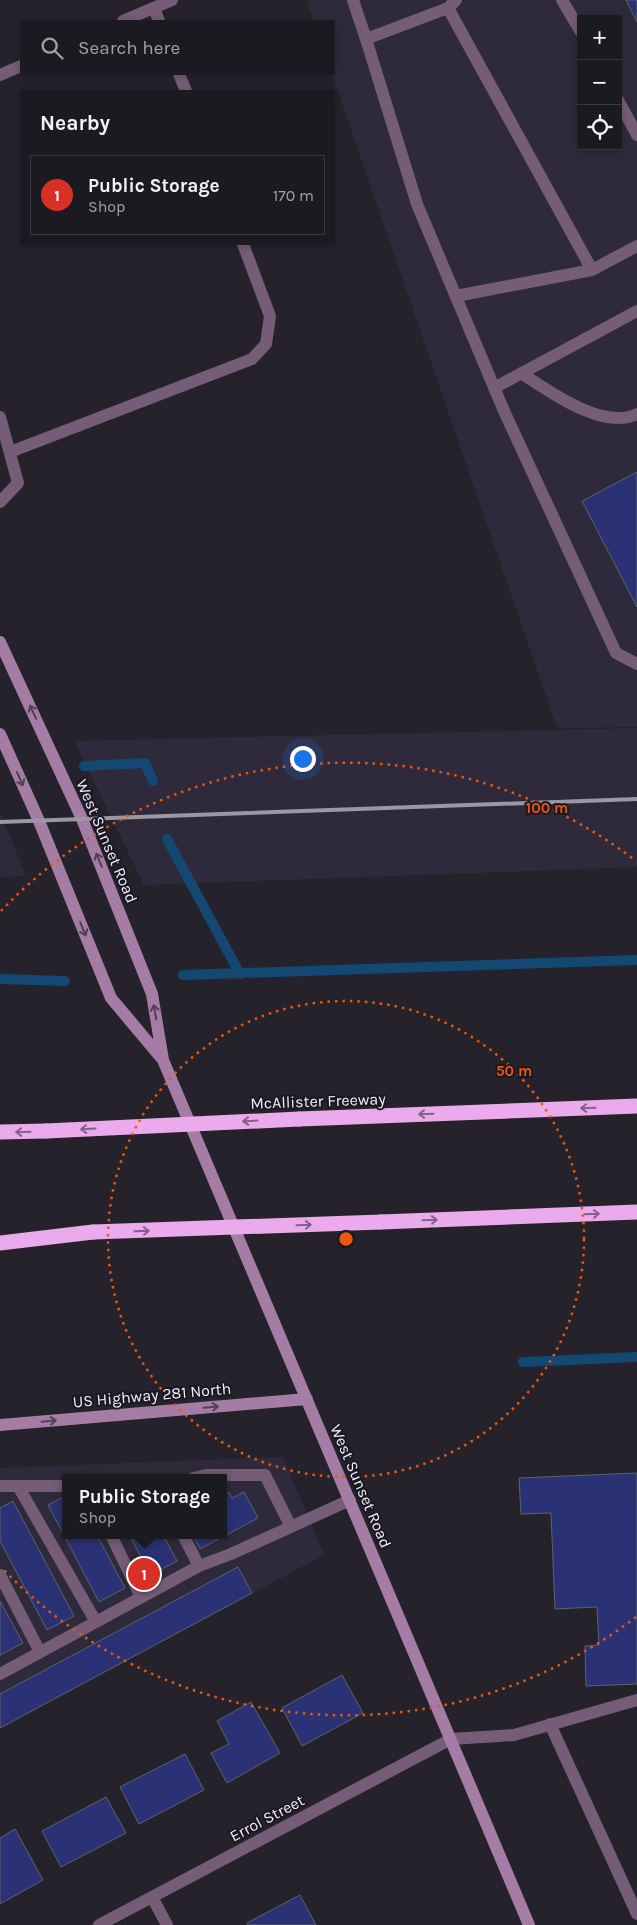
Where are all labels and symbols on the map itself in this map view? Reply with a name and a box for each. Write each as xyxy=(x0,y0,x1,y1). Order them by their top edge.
one-way arrow xyxy=(28,704,38,719)
your location xyxy=(290,746,316,772)
one-way arrow xyxy=(15,771,25,786)
street label: West Sunset Road xyxy=(72,776,142,906)
text: 100 m xyxy=(526,799,568,817)
one-way arrow xyxy=(93,853,103,868)
one-way arrow xyxy=(78,921,88,936)
one-way arrow xyxy=(150,1005,160,1021)
text: 50 m xyxy=(496,1062,532,1080)
street label: McAllister Freeway xyxy=(250,1089,387,1113)
one-way arrow xyxy=(581,1103,597,1112)
one-way arrow xyxy=(418,1109,434,1119)
one-way arrow xyxy=(242,1117,258,1126)
one-way arrow xyxy=(80,1124,96,1133)
one-way arrow xyxy=(15,1127,31,1136)
one-way arrow xyxy=(584,1209,600,1219)
one-way arrow xyxy=(422,1215,438,1225)
one-way arrow xyxy=(296,1220,312,1229)
one-way arrow xyxy=(134,1226,150,1235)
centre of rings xyxy=(337,1230,355,1248)
street label: US Highway 281 North xyxy=(72,1379,232,1411)
one-way arrow xyxy=(202,1402,218,1412)
one-way arrow xyxy=(40,1416,56,1425)
street label: West Sunset Road xyxy=(326,1421,396,1551)
pin: 1 xyxy=(128,1555,160,1593)
street label: Errol Street xyxy=(227,1790,307,1846)

